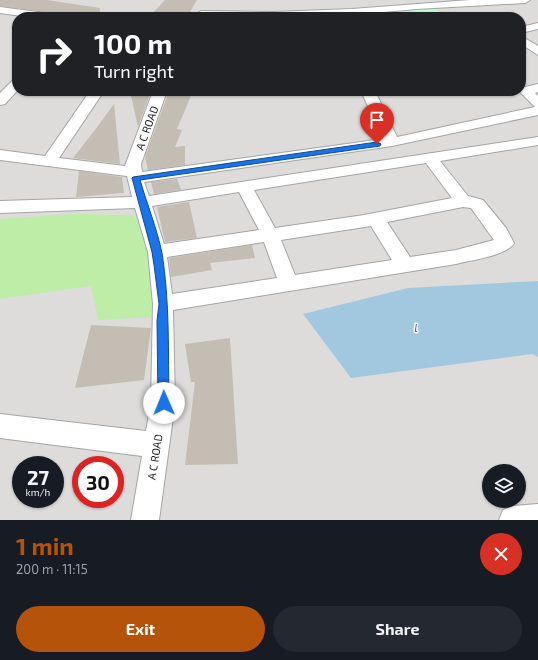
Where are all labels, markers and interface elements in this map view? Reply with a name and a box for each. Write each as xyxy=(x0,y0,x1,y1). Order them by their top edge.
text: 100 m xyxy=(94,26,172,60)
icon: right xyxy=(28,28,80,80)
text: Turn right xyxy=(94,60,174,82)
pin xyxy=(360,103,394,144)
street label: A C ROAD xyxy=(133,104,161,152)
icon: arrive xyxy=(366,109,388,131)
water label: l xyxy=(414,320,418,334)
position arrow xyxy=(143,382,185,424)
street label: A C ROAD xyxy=(144,433,165,481)
speed limit sign: 30 xyxy=(72,456,124,508)
map controls xyxy=(482,464,526,508)
button: layers xyxy=(482,464,526,508)
text: 27 xyxy=(27,465,49,489)
text: km/h xyxy=(26,486,50,498)
text: 1 min xyxy=(16,531,74,560)
button: close xyxy=(480,533,522,575)
text: 200 m · 11:15 xyxy=(16,561,88,577)
button: Exit xyxy=(16,606,265,652)
button: Share xyxy=(273,606,522,652)

